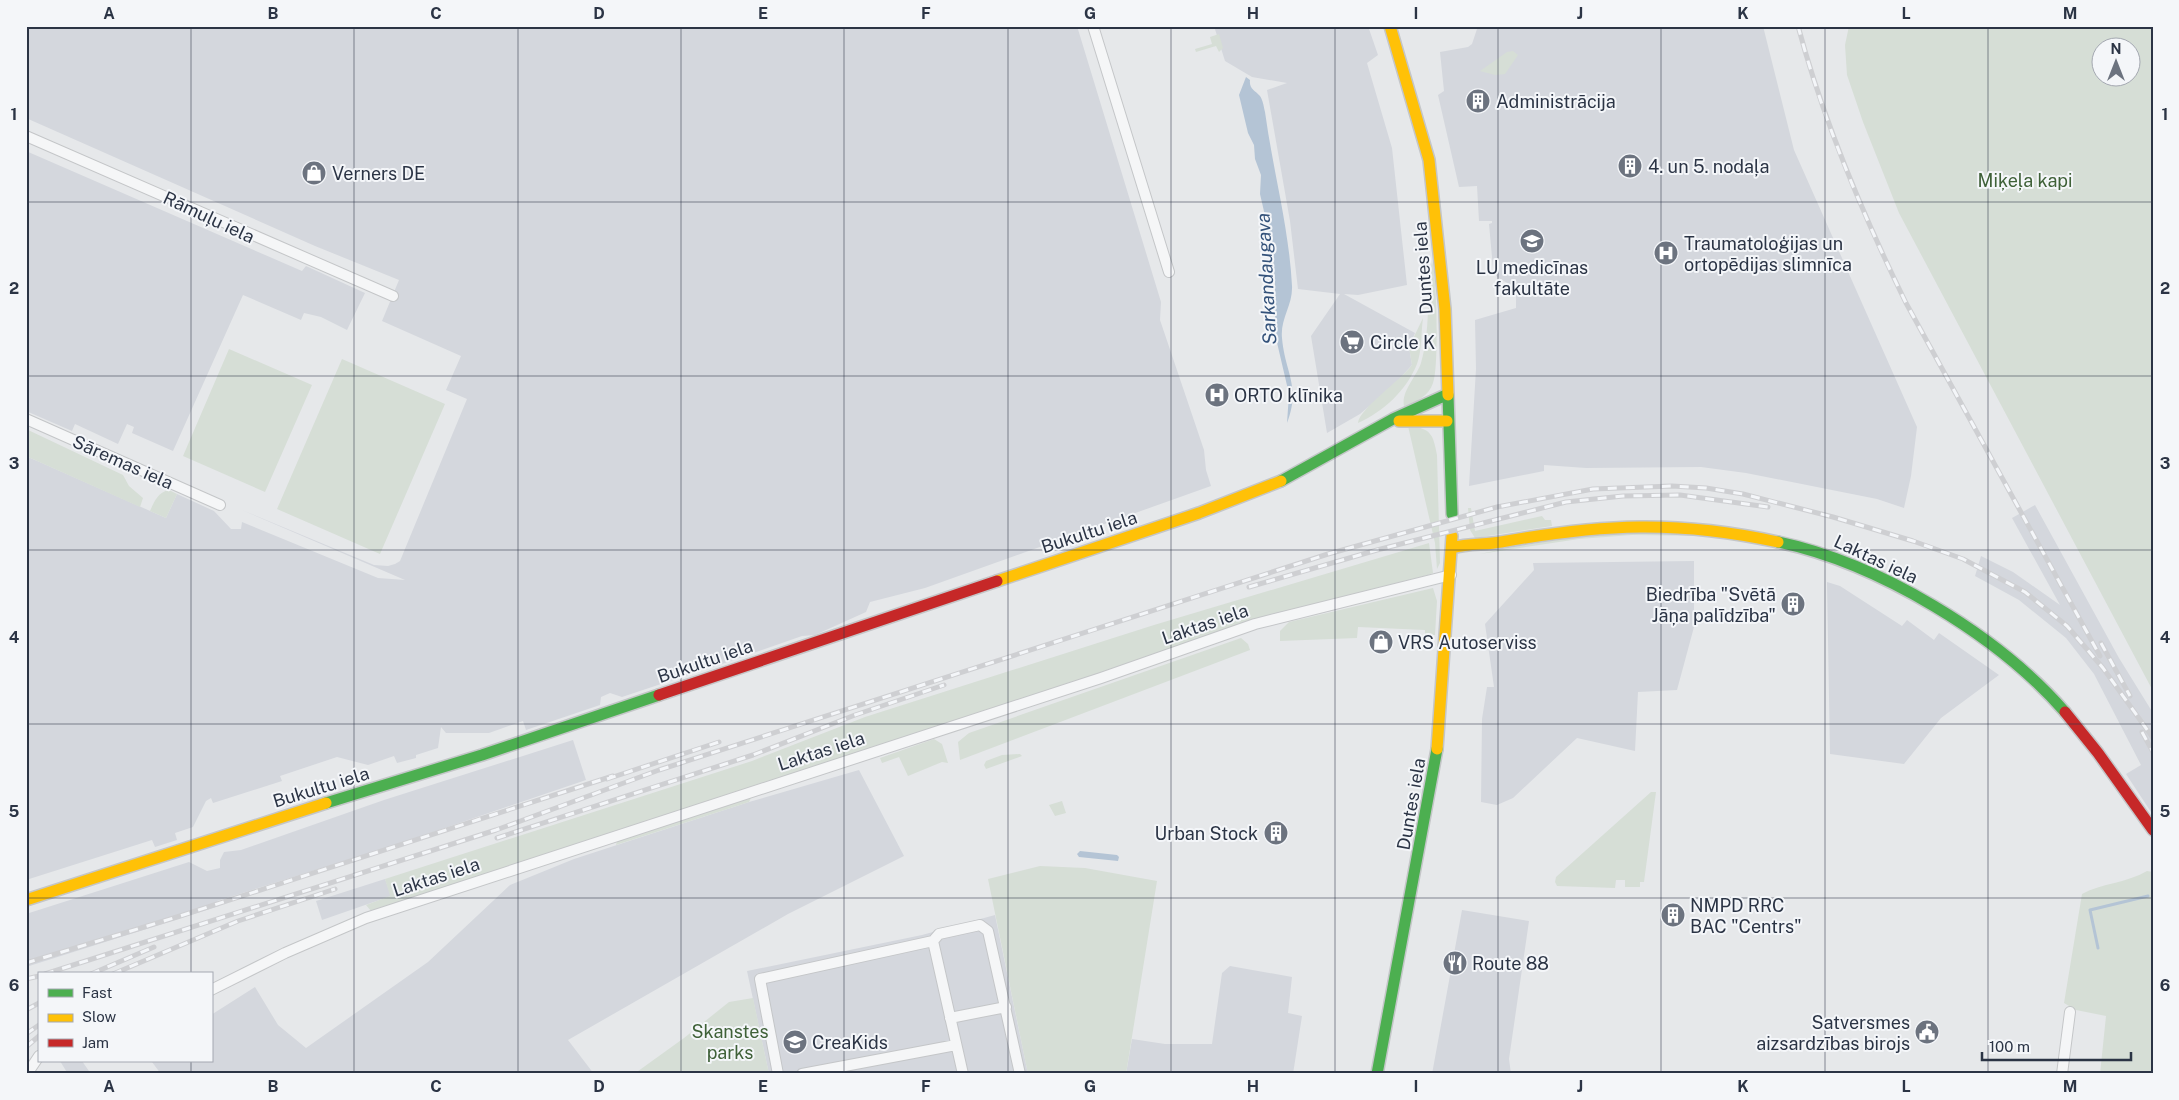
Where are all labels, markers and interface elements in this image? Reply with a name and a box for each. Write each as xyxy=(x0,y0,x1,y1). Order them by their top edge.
text: A xyxy=(103,4,115,23)
text: B xyxy=(268,4,279,23)
text: C xyxy=(430,4,442,23)
text: D xyxy=(593,4,605,23)
text: E xyxy=(758,4,768,23)
text: F xyxy=(921,4,931,23)
text: G xyxy=(1084,4,1096,23)
text: H xyxy=(1247,4,1259,23)
text: I xyxy=(1414,4,1418,23)
text: J xyxy=(1577,4,1583,23)
text: K xyxy=(1737,4,1749,23)
text: L xyxy=(1901,4,1911,23)
text: M xyxy=(2063,4,2077,23)
north arrow xyxy=(2092,38,2142,88)
text: N xyxy=(2111,41,2121,57)
building icon: Administrācija xyxy=(1465,88,1491,114)
place label: Administrācija xyxy=(1496,91,1616,112)
text: 1 xyxy=(11,105,17,124)
text: 1 xyxy=(2162,105,2168,124)
building icon: 4. un 5. nodaļa xyxy=(1617,153,1643,179)
place label: 4. un 5. nodaļa xyxy=(1648,156,1769,177)
shop icon: Verners DE xyxy=(301,160,327,186)
place label: Verners DE xyxy=(332,163,425,184)
park label: Miķeļa kapi xyxy=(1977,170,2073,191)
street label: Rāmuļu iela xyxy=(160,187,258,247)
water label: Sarkandaugava xyxy=(1252,213,1280,345)
street label: Duntes iela xyxy=(1409,221,1437,315)
school or university icon: LU medicīnas fakultāte xyxy=(1519,228,1545,254)
place label: Traumatoloģijas un ortopēdijas slimnīca xyxy=(1684,233,1852,275)
hospital icon: Traumatoloģijas un ortopēdijas slimnīca xyxy=(1653,240,1679,266)
place label: LU medicīnas fakultāte xyxy=(1476,257,1588,299)
text: 2 xyxy=(9,279,19,298)
text: 2 xyxy=(2160,279,2170,298)
supermarket icon: Circle K xyxy=(1339,329,1365,355)
place label: Circle K xyxy=(1370,332,1435,353)
hospital icon: ORTO klīnika xyxy=(1204,382,1230,408)
place label: ORTO klīnika xyxy=(1234,385,1343,406)
street label: Sāremas iela xyxy=(69,430,177,494)
text: 3 xyxy=(9,454,19,473)
text: 3 xyxy=(2160,454,2170,473)
street label: Bukultu iela xyxy=(1038,507,1140,557)
street label: Laktas iela xyxy=(1831,530,1921,588)
place label: Biedrība "Svētā Jāņa palīdzība" xyxy=(1646,584,1776,626)
building icon: Biedrība "Svētā Jāņa palīdzība" xyxy=(1780,591,1806,617)
street label: Laktas iela xyxy=(1159,599,1251,649)
text: 4 xyxy=(9,628,20,647)
text: 4 xyxy=(2160,628,2171,647)
shop icon: VRS Autoserviss xyxy=(1368,629,1394,655)
place label: VRS Autoserviss xyxy=(1398,632,1537,653)
street label: Bukultu iela xyxy=(655,635,755,687)
street label: Laktas iela xyxy=(775,727,867,775)
street label: Duntes iela xyxy=(1393,756,1429,852)
street label: Bukultu iela xyxy=(270,762,372,812)
text: 5 xyxy=(9,802,20,821)
text: 5 xyxy=(2160,802,2171,821)
building icon: Urban Stock xyxy=(1263,820,1289,846)
place label: Urban Stock xyxy=(1155,823,1258,844)
street label: Laktas iela xyxy=(390,853,482,901)
place label: NMPD RRC BAC "Centrs" xyxy=(1690,895,1802,937)
building icon: NMPD RRC BAC "Centrs" xyxy=(1660,902,1686,928)
restaurant icon: Route 88 xyxy=(1442,950,1468,976)
place label: Route 88 xyxy=(1472,953,1549,974)
legend xyxy=(38,972,212,1062)
text: 6 xyxy=(9,976,19,995)
text: 6 xyxy=(2160,976,2170,995)
text: Fast xyxy=(82,984,112,1001)
text: Slow xyxy=(82,1008,117,1025)
place label: Satversmes aizsardzības birojs xyxy=(1756,1012,1910,1054)
public building icon: Satversmes aizsardzības birojs xyxy=(1914,1019,1940,1045)
park label: Skanstes parks xyxy=(691,1021,769,1063)
school or university icon: CreaKids xyxy=(782,1029,808,1055)
scale bar xyxy=(1982,1030,2130,1062)
place label: CreaKids xyxy=(812,1032,888,1053)
text: Jam xyxy=(82,1034,109,1051)
text: 100 m xyxy=(1989,1038,2030,1055)
text: A xyxy=(103,1077,115,1096)
text: B xyxy=(268,1077,279,1096)
text: C xyxy=(430,1077,442,1096)
text: D xyxy=(593,1077,605,1096)
text: E xyxy=(758,1077,768,1096)
text: F xyxy=(921,1077,931,1096)
text: G xyxy=(1084,1077,1096,1096)
text: H xyxy=(1247,1077,1259,1096)
text: I xyxy=(1414,1077,1418,1096)
text: J xyxy=(1577,1077,1583,1096)
text: K xyxy=(1737,1077,1749,1096)
text: L xyxy=(1901,1077,1911,1096)
text: M xyxy=(2063,1077,2077,1096)

